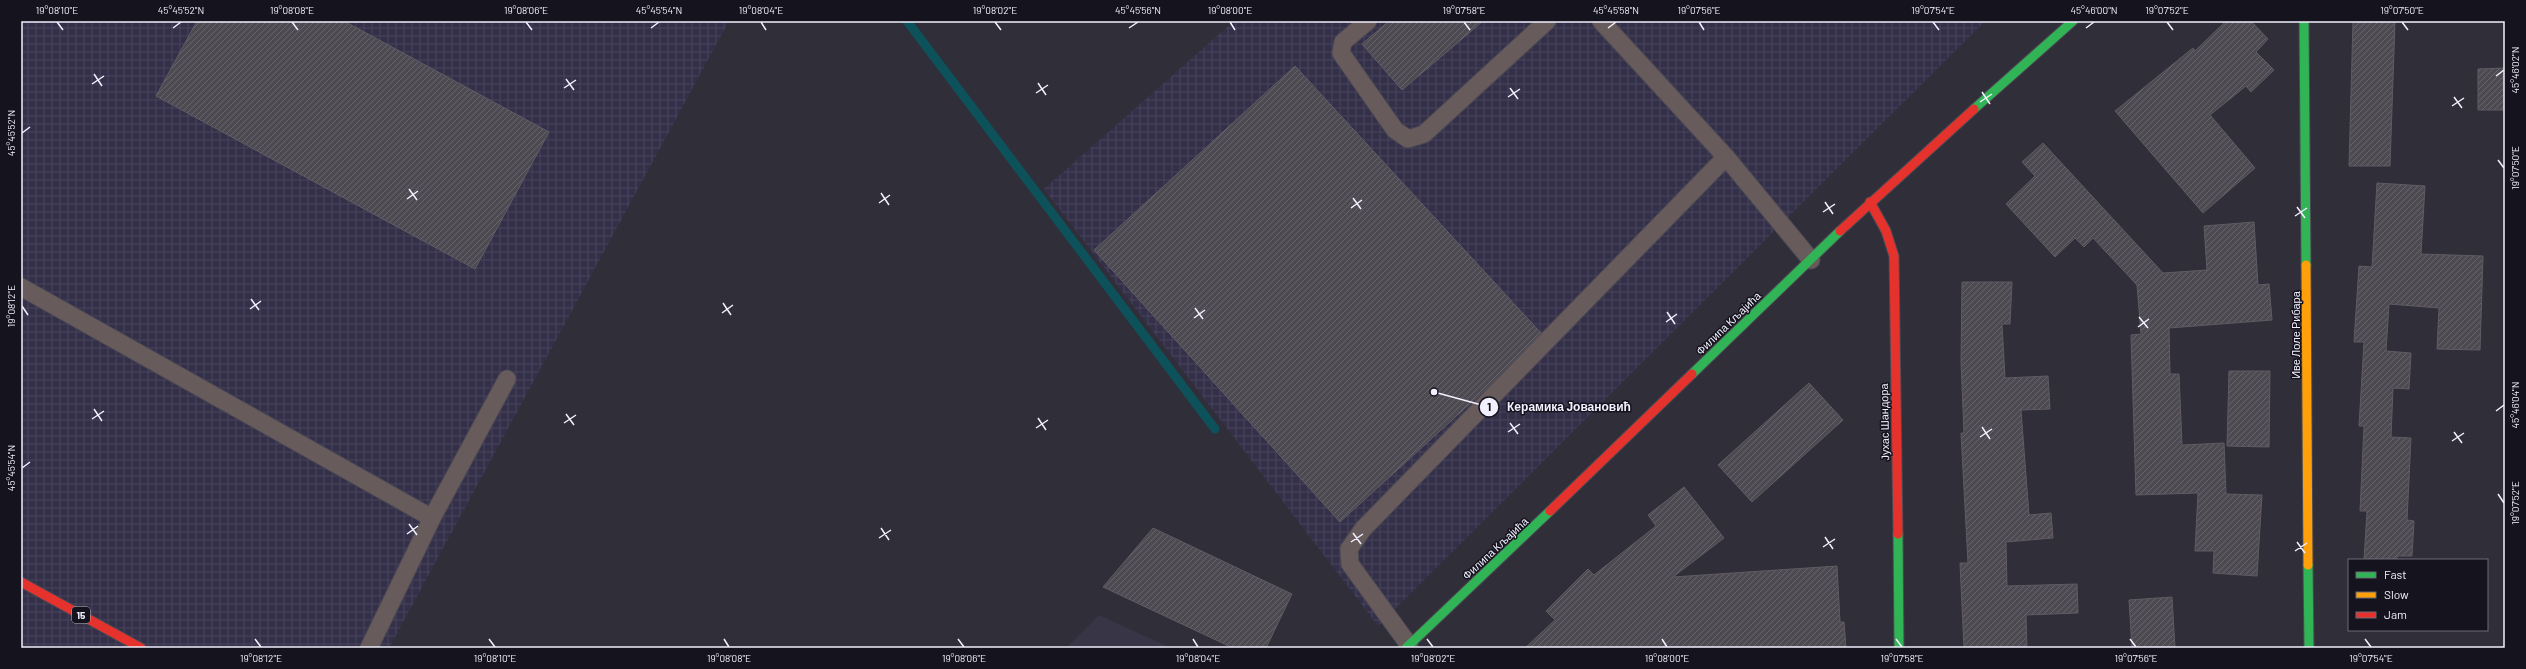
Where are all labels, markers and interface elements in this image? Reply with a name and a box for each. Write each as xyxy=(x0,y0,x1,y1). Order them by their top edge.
text: 19°08'10"E xyxy=(36,4,78,16)
text: 45°45'52"N xyxy=(158,4,204,16)
text: 19°08'08"E xyxy=(270,4,314,16)
text: 19°08'06"E xyxy=(504,4,548,16)
text: 45°45'54"N xyxy=(636,4,682,16)
text: 19°08'04"E xyxy=(739,4,783,16)
text: 19°08'02"E xyxy=(973,4,1017,16)
text: 45°45'56"N xyxy=(1115,4,1161,16)
text: 19°08'00"E xyxy=(1208,4,1252,16)
text: 19°07'58"E xyxy=(1442,4,1486,16)
text: 45°45'58"N xyxy=(1593,4,1639,16)
text: 19°07'56"E xyxy=(1677,4,1721,16)
text: 19°07'54"E xyxy=(1911,4,1955,16)
text: 45°46'00"N xyxy=(2070,4,2118,16)
text: 19°07'52"E xyxy=(2145,4,2189,16)
text: 19°07'50"E xyxy=(2380,4,2424,16)
text: 45°46'02"N xyxy=(2509,47,2521,93)
text: 45°45'52"N xyxy=(5,110,17,156)
text: 19°07'50"E xyxy=(2509,146,2521,190)
text: 19°08'12"E xyxy=(5,285,17,327)
street label: Филипа Кљајића xyxy=(1693,288,1764,357)
street label: Иве Лоле Рибара xyxy=(2289,290,2302,379)
street label: Јухас Шандора xyxy=(1877,382,1891,461)
text: 45°46'04"N xyxy=(2509,382,2521,428)
callout: Керамика Јовановић xyxy=(1479,395,1639,419)
text: 1 xyxy=(1487,399,1491,413)
text: Керамика Јовановић xyxy=(1507,399,1631,414)
text: 45°45'54"N xyxy=(5,445,17,491)
text: 19°07'52"E xyxy=(2509,481,2521,525)
street label: Филипа Кљајића xyxy=(1460,514,1531,582)
legend xyxy=(2348,559,2488,631)
text: Fast xyxy=(2384,567,2407,581)
text: Slow xyxy=(2384,587,2409,601)
road number: 15 xyxy=(72,607,90,623)
text: Jam xyxy=(2384,607,2407,621)
text: 19°08'12"E xyxy=(240,652,282,664)
text: 19°08'10"E xyxy=(474,652,516,664)
text: 19°08'08"E xyxy=(707,652,751,664)
text: 19°08'06"E xyxy=(942,652,986,664)
text: 19°08'04"E xyxy=(1176,652,1220,664)
text: 19°08'02"E xyxy=(1411,652,1455,664)
text: 19°08'00"E xyxy=(1645,652,1689,664)
text: 19°07'58"E xyxy=(1880,652,1924,664)
text: 19°07'56"E xyxy=(2114,652,2158,664)
text: 19°07'54"E xyxy=(2349,652,2393,664)

